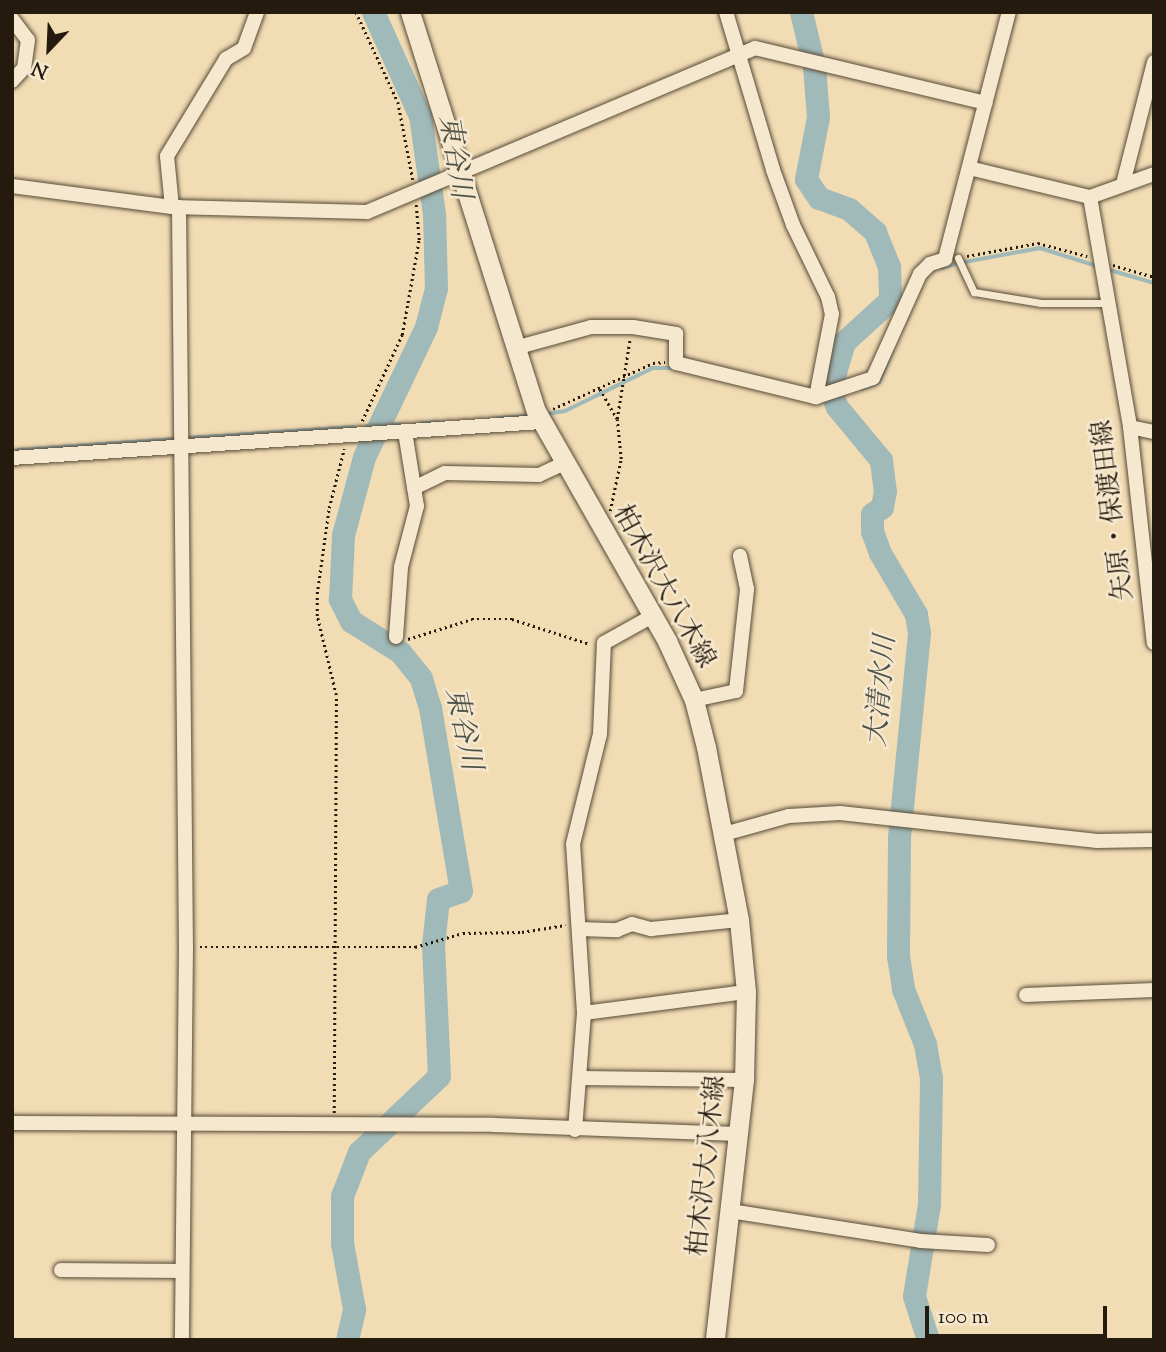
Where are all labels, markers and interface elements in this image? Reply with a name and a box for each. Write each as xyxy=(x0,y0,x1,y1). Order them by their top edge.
north arrow xyxy=(14,14,84,84)
text: N xyxy=(28,53,53,84)
water label: 東谷川 xyxy=(431,113,477,201)
street label: 矢原・保渡田線 xyxy=(1087,418,1141,602)
street label: 柏木沢大八木線 xyxy=(605,500,721,674)
water label: 大清水川 xyxy=(860,634,904,748)
water label: 東谷川 xyxy=(437,684,487,774)
street label: 柏木沢大八木線 xyxy=(683,1074,733,1258)
scale bar xyxy=(928,1292,1110,1336)
text: 100 m xyxy=(938,1303,989,1333)

